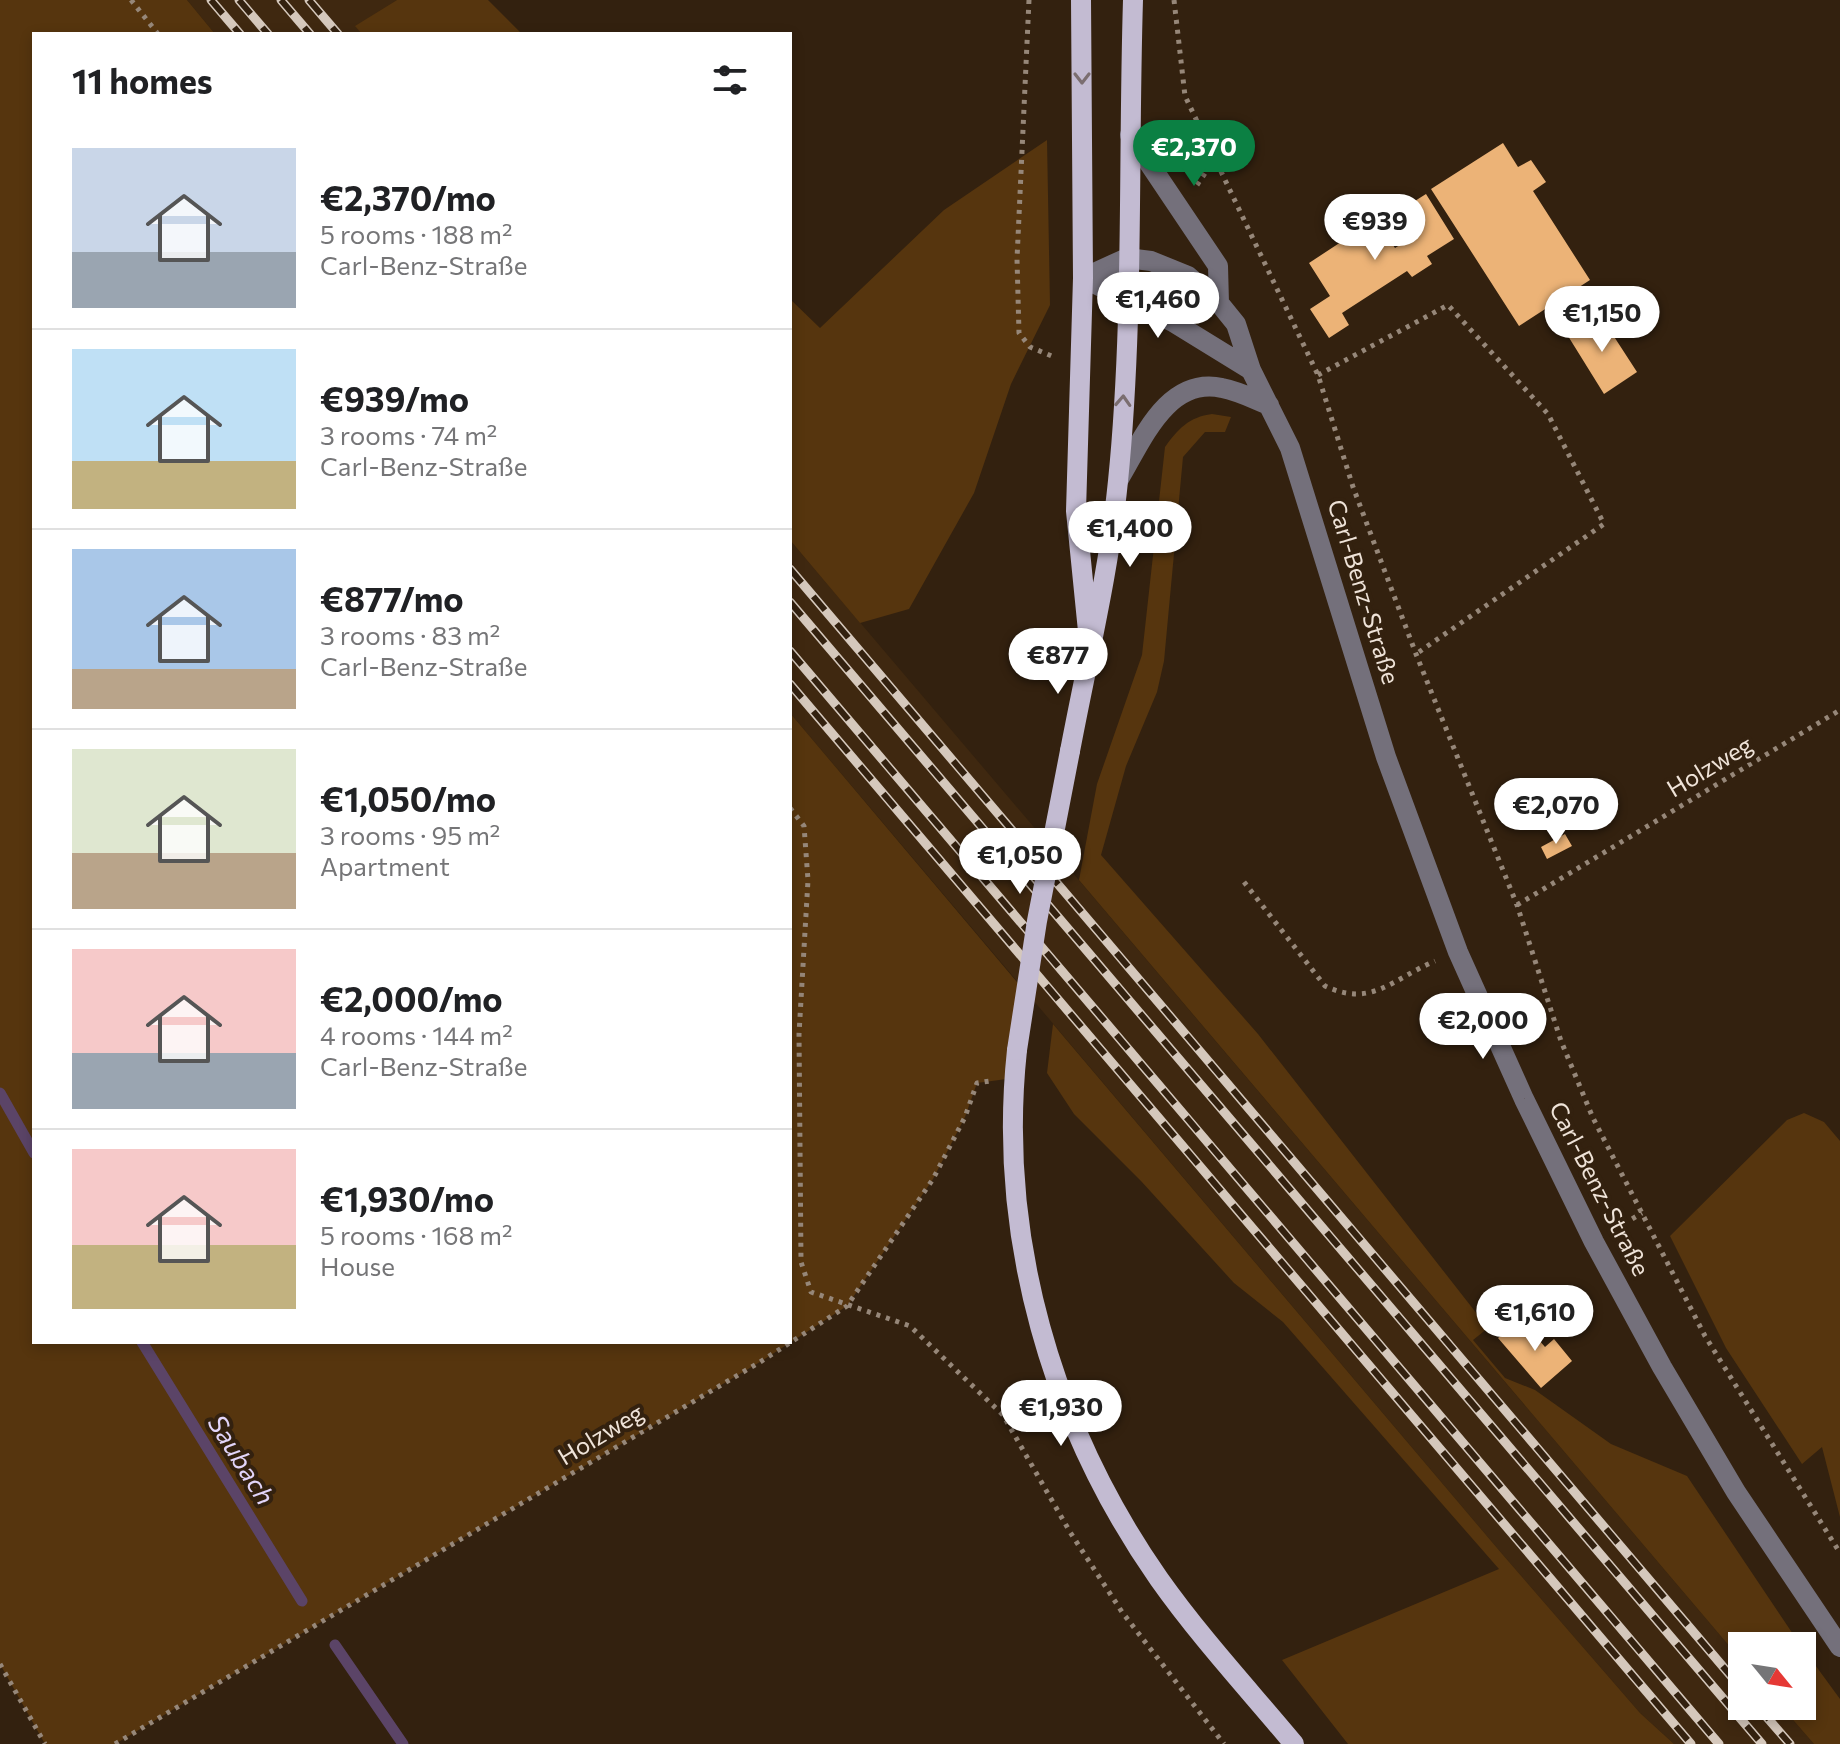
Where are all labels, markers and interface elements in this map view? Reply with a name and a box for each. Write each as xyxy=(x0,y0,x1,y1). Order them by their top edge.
icon: filters xyxy=(708,58,752,102)
text: 11 homes xyxy=(72,59,213,101)
one-way arrow xyxy=(1073,72,1091,85)
pin: €2,370 xyxy=(1129,120,1259,188)
text: €2,370 xyxy=(1151,130,1237,161)
text: €2,370/mo xyxy=(320,176,496,218)
icon: home xyxy=(136,180,232,276)
pin: €939 xyxy=(1328,194,1422,262)
text: €939 xyxy=(1342,204,1408,235)
text: 5 rooms · 188 m² xyxy=(320,218,512,249)
text: Carl-Benz-Straße xyxy=(320,249,528,280)
pin: €1,460 xyxy=(1093,272,1223,340)
text: €1,460 xyxy=(1115,282,1201,313)
pin: €1,150 xyxy=(1537,286,1667,354)
text: €1,150 xyxy=(1563,296,1641,327)
text: €939/mo xyxy=(320,377,469,419)
icon: home xyxy=(136,381,232,477)
one-way arrow xyxy=(1114,394,1131,407)
text: 3 rooms · 74 m² xyxy=(320,419,497,450)
text: Carl-Benz-Straße xyxy=(320,450,528,481)
street label: Carl-Benz-Straße xyxy=(1323,496,1406,687)
pin: €1,400 xyxy=(1065,501,1195,569)
text: €1,400 xyxy=(1087,511,1173,542)
text: €877/mo xyxy=(320,577,464,619)
icon: home xyxy=(136,581,232,677)
text: 3 rooms · 83 m² xyxy=(320,619,500,650)
pin: €877 xyxy=(1011,628,1105,696)
text: €877 xyxy=(1027,638,1089,669)
text: Carl-Benz-Straße xyxy=(320,650,528,681)
street label: Holzweg xyxy=(1661,729,1757,803)
text: €1,050/mo xyxy=(320,777,496,819)
pin: €2,070 xyxy=(1491,778,1621,846)
icon: home xyxy=(136,781,232,877)
text: €2,070 xyxy=(1512,788,1600,819)
text: 3 rooms · 95 m² xyxy=(320,819,500,850)
pin: €1,050 xyxy=(955,828,1085,896)
text: €1,050 xyxy=(977,838,1063,869)
text: Apartment xyxy=(320,850,450,881)
text: €2,000/mo xyxy=(320,977,503,1019)
icon: home xyxy=(136,981,232,1077)
pin: €2,000 xyxy=(1418,993,1548,1061)
text: €2,000 xyxy=(1437,1003,1529,1034)
text: 4 rooms · 144 m² xyxy=(320,1019,513,1050)
text: Carl-Benz-Straße xyxy=(320,1050,528,1081)
street label: Carl-Benz-Straße xyxy=(1544,1096,1657,1280)
text: €1,930/mo xyxy=(320,1177,494,1219)
icon: home xyxy=(136,1181,232,1277)
text: 5 rooms · 168 m² xyxy=(320,1219,512,1250)
text: House xyxy=(320,1250,395,1281)
pin: €1,610 xyxy=(1470,1285,1600,1353)
text: €1,610 xyxy=(1494,1295,1576,1326)
pin: €1,930 xyxy=(996,1380,1126,1448)
text: €1,930 xyxy=(1019,1390,1103,1421)
street label: Holzweg xyxy=(552,1397,648,1471)
water label: Saubach xyxy=(203,1409,282,1510)
north arrow xyxy=(1728,1632,1816,1720)
map controls xyxy=(1728,1632,1816,1720)

